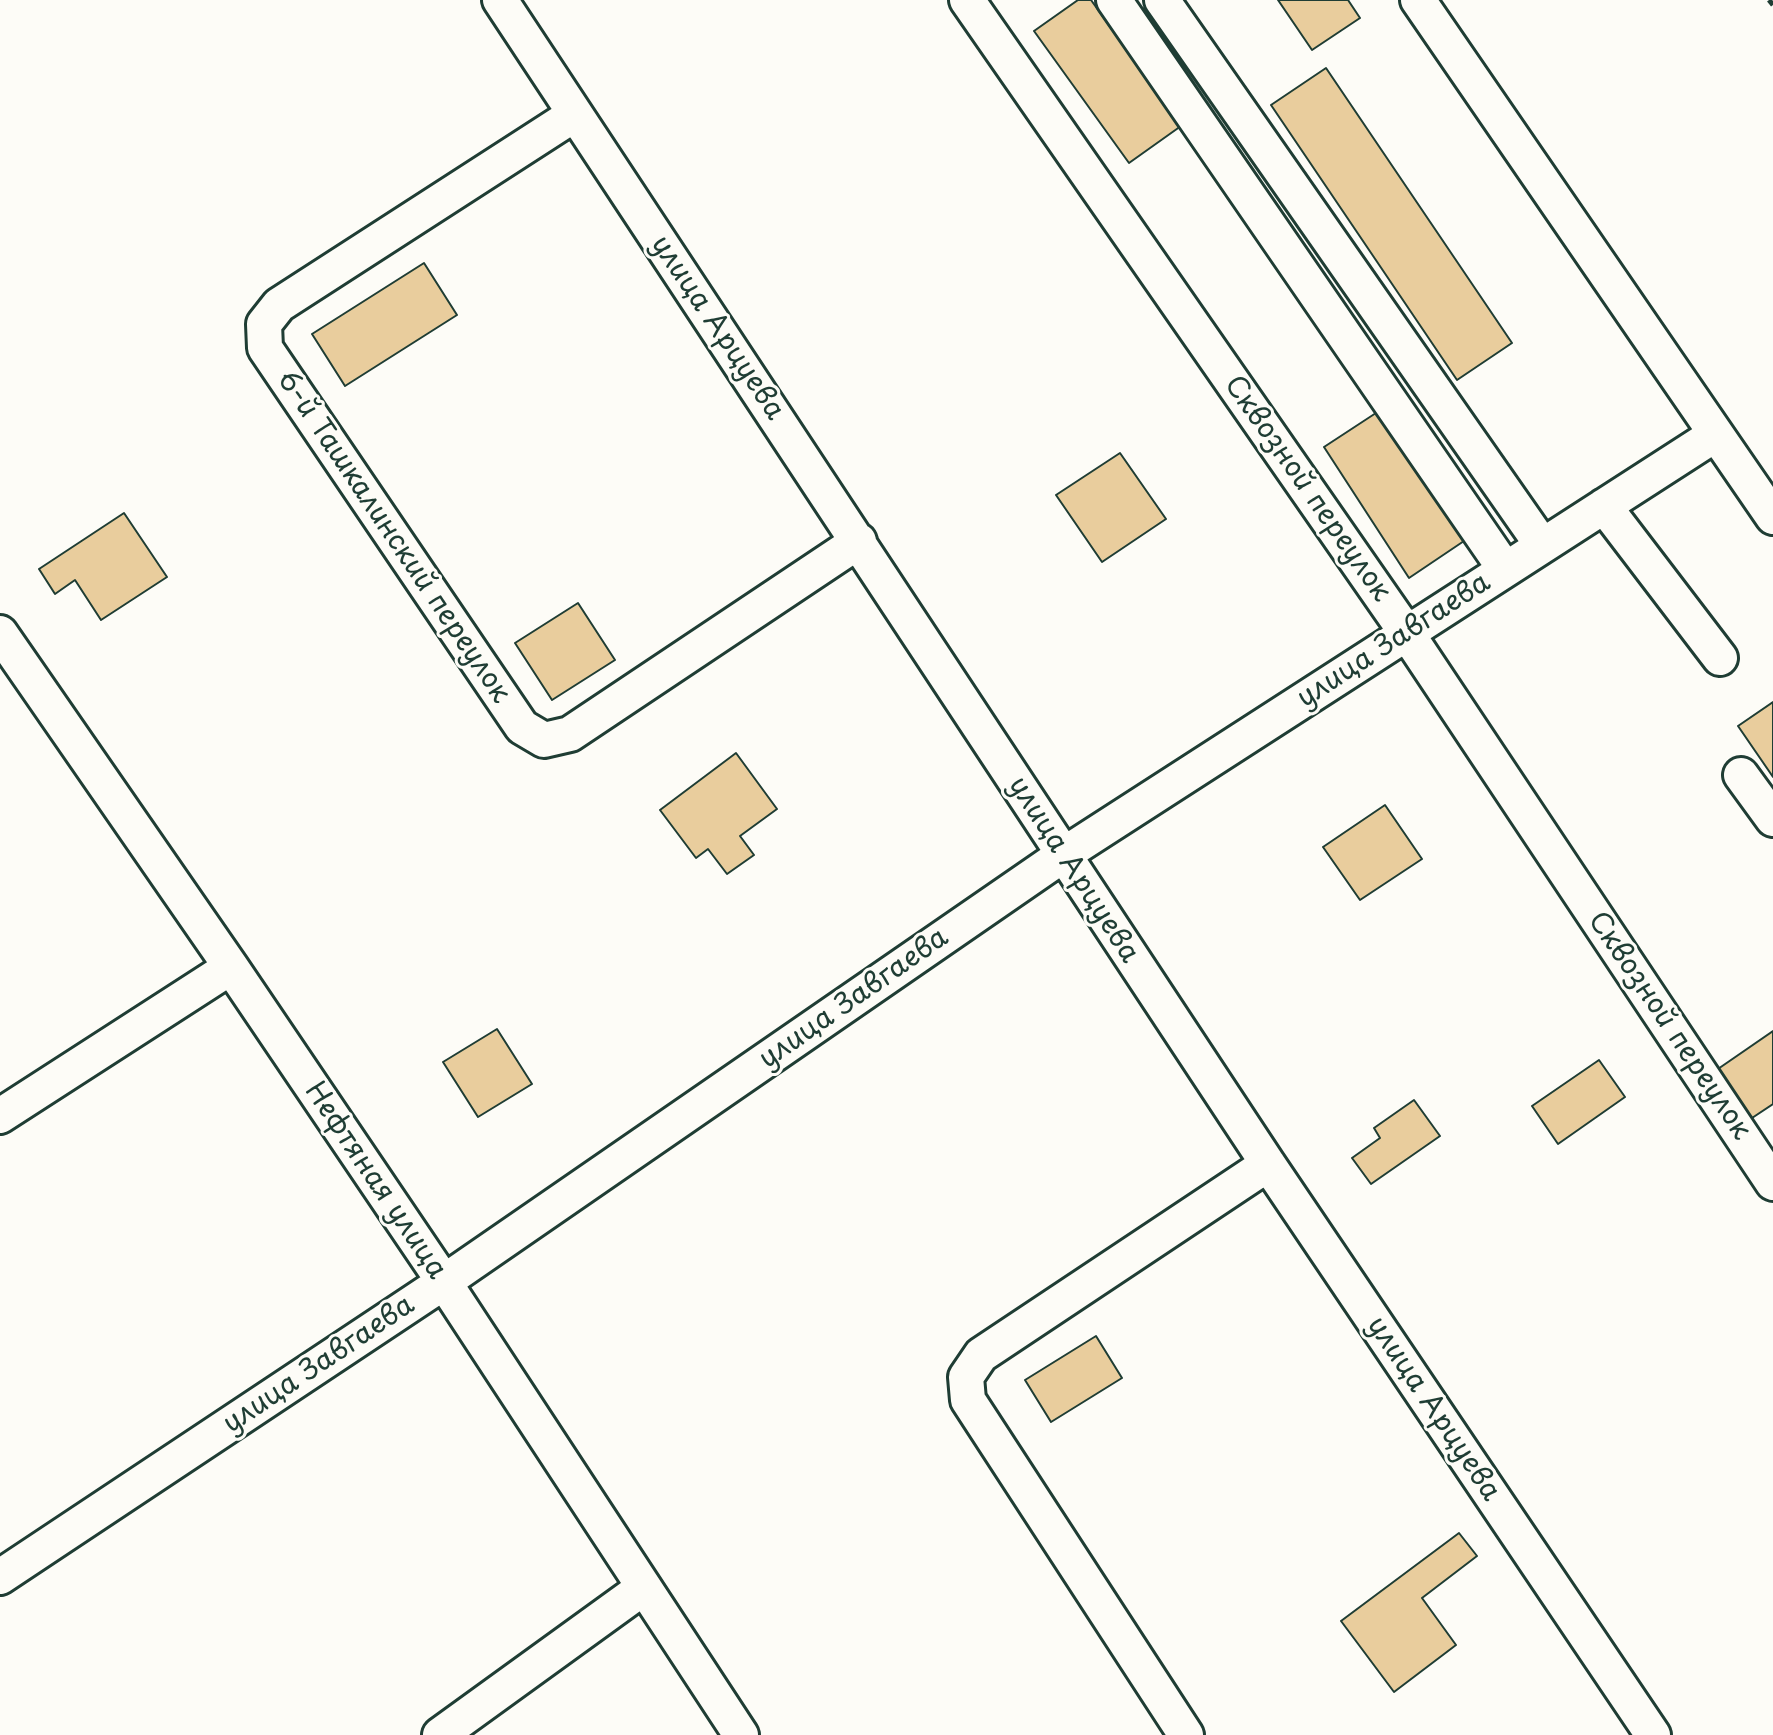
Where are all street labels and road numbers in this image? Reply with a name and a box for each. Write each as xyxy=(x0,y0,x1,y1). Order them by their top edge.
street label: улица Арцуева xyxy=(643,229,791,427)
street label: 6-й Ташкалинский переулок xyxy=(269,364,517,710)
street label: Сквозной переулок xyxy=(1217,370,1397,608)
street label: улица Завгаева xyxy=(1291,566,1497,716)
street label: улица Арцуева xyxy=(1000,771,1146,969)
street label: Сквозной переулок xyxy=(1580,906,1758,1146)
street label: улица Завгаева xyxy=(753,921,955,1077)
street label: Нефтяная улица xyxy=(297,1076,453,1286)
street label: улица Завгаева xyxy=(217,1289,421,1441)
street label: улица Арцуева xyxy=(1359,1310,1507,1508)

